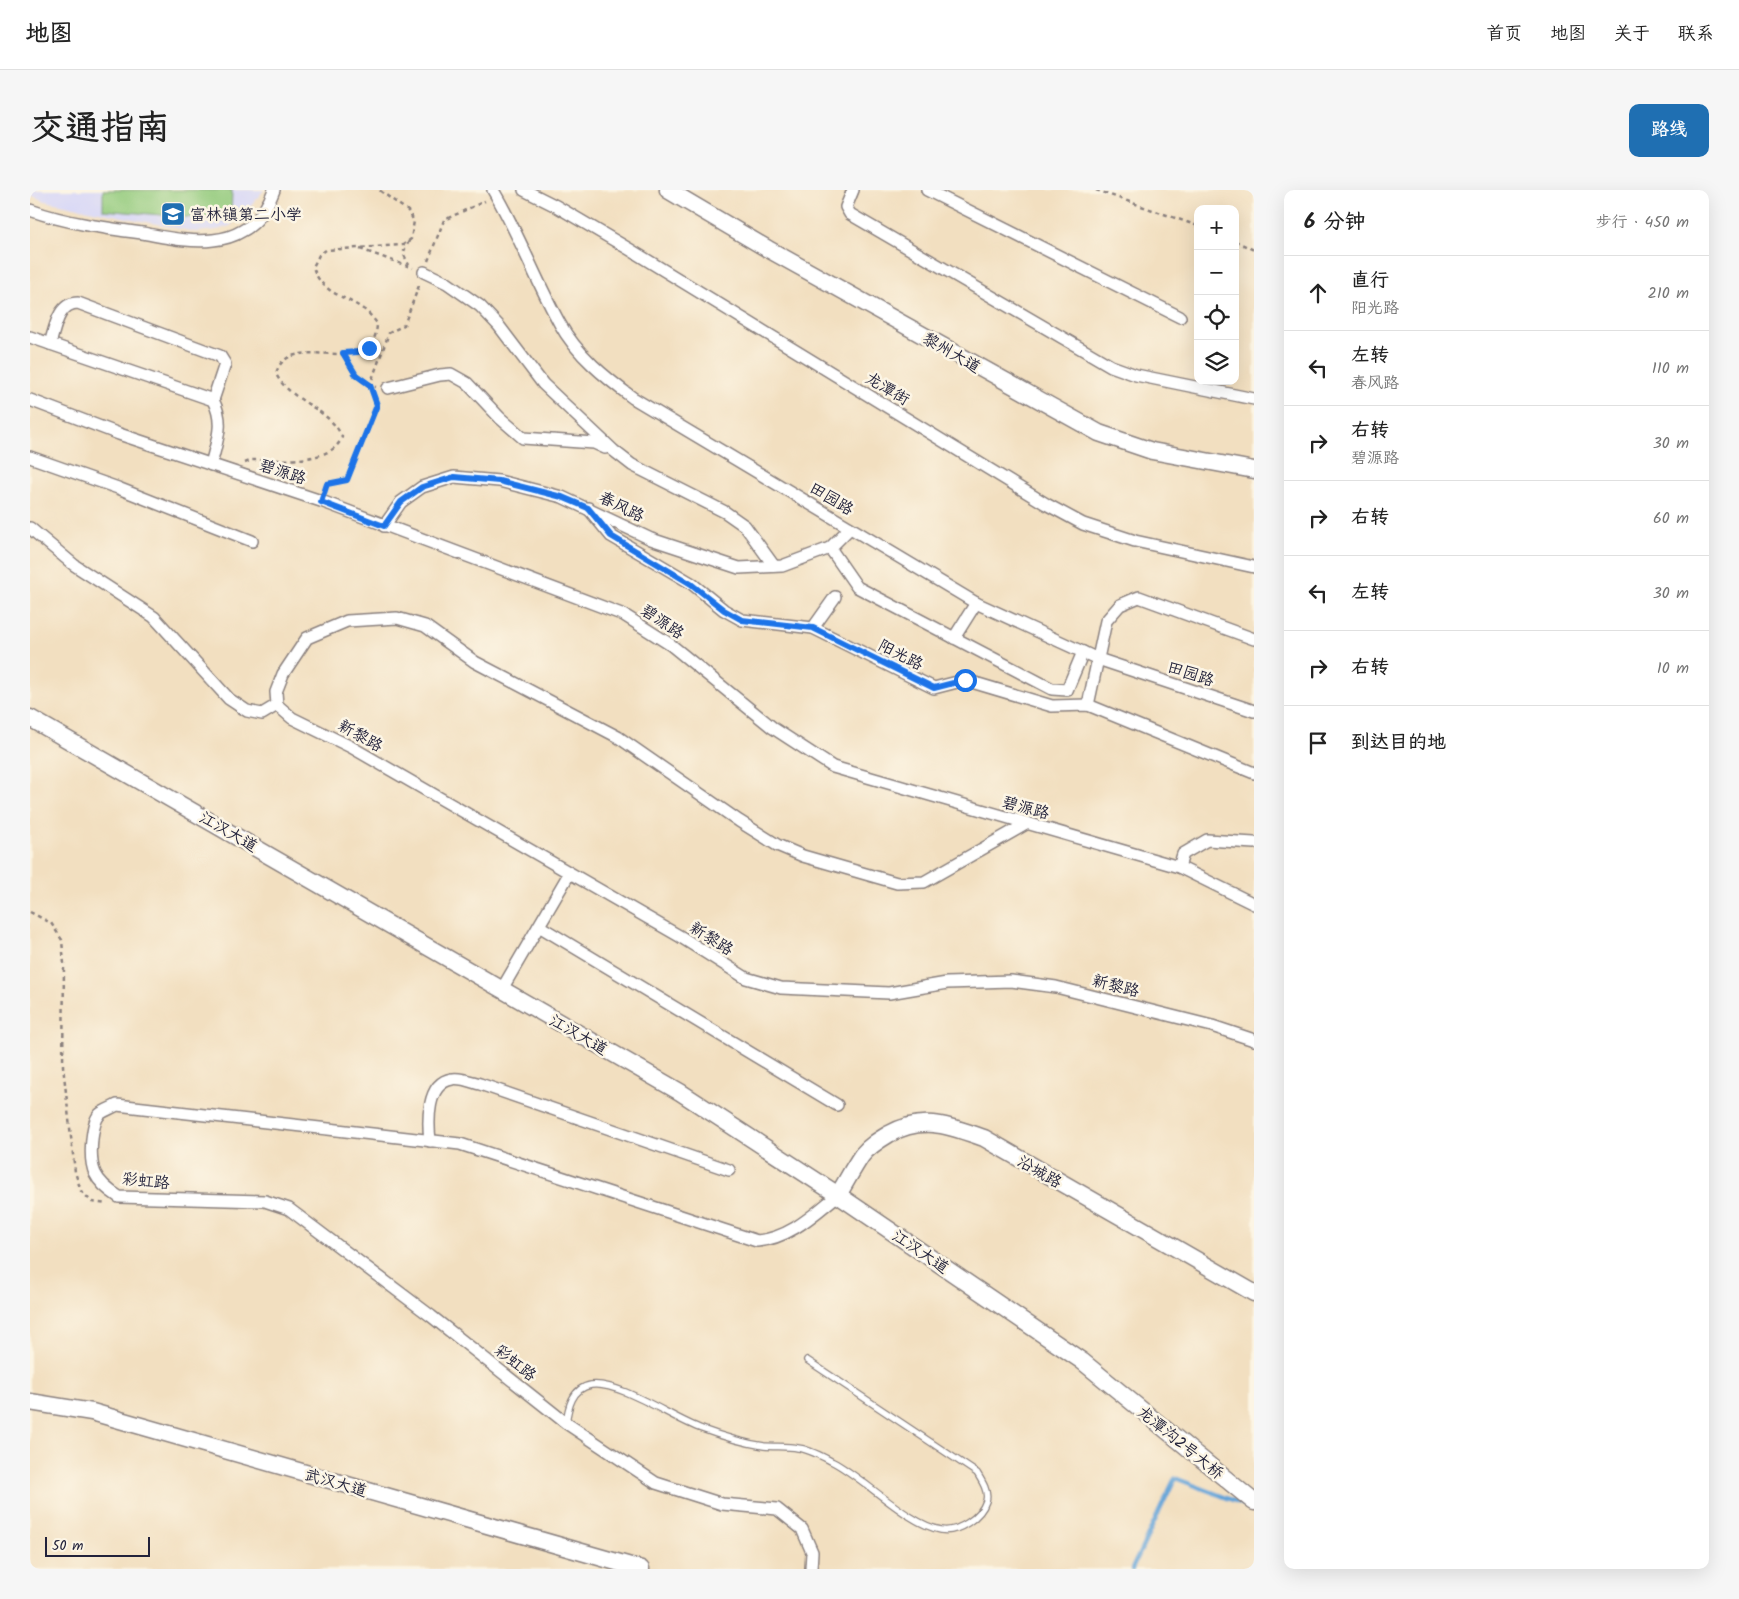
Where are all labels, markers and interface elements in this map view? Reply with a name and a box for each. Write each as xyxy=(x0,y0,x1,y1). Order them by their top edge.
text: 地图 xyxy=(25,15,73,54)
text: 首页 xyxy=(1486,20,1522,49)
text: 地图 xyxy=(1550,20,1586,49)
text: 关于 xyxy=(1614,20,1650,49)
text: 联系 xyxy=(1678,20,1714,49)
text: 交通指南 xyxy=(30,102,170,158)
button: 路线 xyxy=(1629,104,1709,157)
school or university icon: 富林镇第二小学 xyxy=(160,201,186,227)
place label: 富林镇第二小学 xyxy=(190,203,302,228)
map controls xyxy=(1194,205,1239,385)
button: + xyxy=(1194,205,1239,250)
text: 6 分钟 xyxy=(1304,206,1365,239)
text: 步行 · 450 m xyxy=(1596,210,1689,235)
button: − xyxy=(1194,250,1239,295)
text: 直行 xyxy=(1351,266,1389,296)
icon: ahead xyxy=(1304,279,1332,307)
text: 210 m xyxy=(1648,281,1689,306)
button: locate xyxy=(1194,295,1239,340)
text: 阳光路 xyxy=(1351,296,1399,321)
street label: 黎州大道 xyxy=(917,326,985,380)
route end xyxy=(358,337,381,360)
button: layers xyxy=(1194,340,1239,385)
text: 左转 xyxy=(1351,341,1389,371)
icon: left xyxy=(1304,354,1332,382)
text: 110 m xyxy=(1652,356,1689,381)
street label: 龙潭街 xyxy=(860,366,914,412)
text: 春风路 xyxy=(1351,371,1399,396)
text: 右转 xyxy=(1351,416,1389,446)
icon: right xyxy=(1304,429,1332,457)
text: 30 m xyxy=(1653,431,1689,456)
text: 碧源路 xyxy=(1351,446,1399,471)
street label: 碧源路 xyxy=(256,453,309,492)
street label: 田园路 xyxy=(804,476,858,522)
street label: 春风路 xyxy=(594,486,648,529)
text: 右转 xyxy=(1351,503,1389,533)
icon: right xyxy=(1304,504,1332,532)
text: 60 m xyxy=(1653,506,1689,531)
text: 左转 xyxy=(1351,578,1389,608)
icon: left xyxy=(1304,579,1332,607)
text: 30 m xyxy=(1653,581,1689,606)
street label: 碧源路 xyxy=(635,598,689,646)
street label: 阳光路 xyxy=(873,633,927,677)
text: 右转 xyxy=(1351,653,1389,683)
icon: right xyxy=(1304,654,1332,682)
street label: 田园路 xyxy=(1164,655,1217,694)
text: 10 m xyxy=(1657,656,1689,681)
route start xyxy=(954,669,977,692)
street label: 新黎路 xyxy=(333,714,387,759)
text: 到达目的地 xyxy=(1351,728,1446,758)
icon: arrive xyxy=(1304,729,1332,757)
street label: 碧源路 xyxy=(999,790,1052,827)
street label: 江汉大道 xyxy=(194,805,262,859)
street label: 新黎路 xyxy=(684,916,738,963)
street label: 新黎路 xyxy=(1089,969,1142,1004)
street label: 江汉大道 xyxy=(544,1008,612,1062)
street label: 沿城路 xyxy=(1012,1149,1066,1195)
street label: 彩虹路 xyxy=(121,1167,171,1196)
street label: 江汉大道 xyxy=(887,1224,954,1281)
street label: 彩虹路 xyxy=(488,1339,542,1388)
street label: 龙潭沟2号大桥 xyxy=(1131,1400,1229,1486)
street label: 武汉大道 xyxy=(301,1463,370,1504)
scale bar xyxy=(45,1534,150,1557)
text: 50 m xyxy=(52,1535,83,1557)

